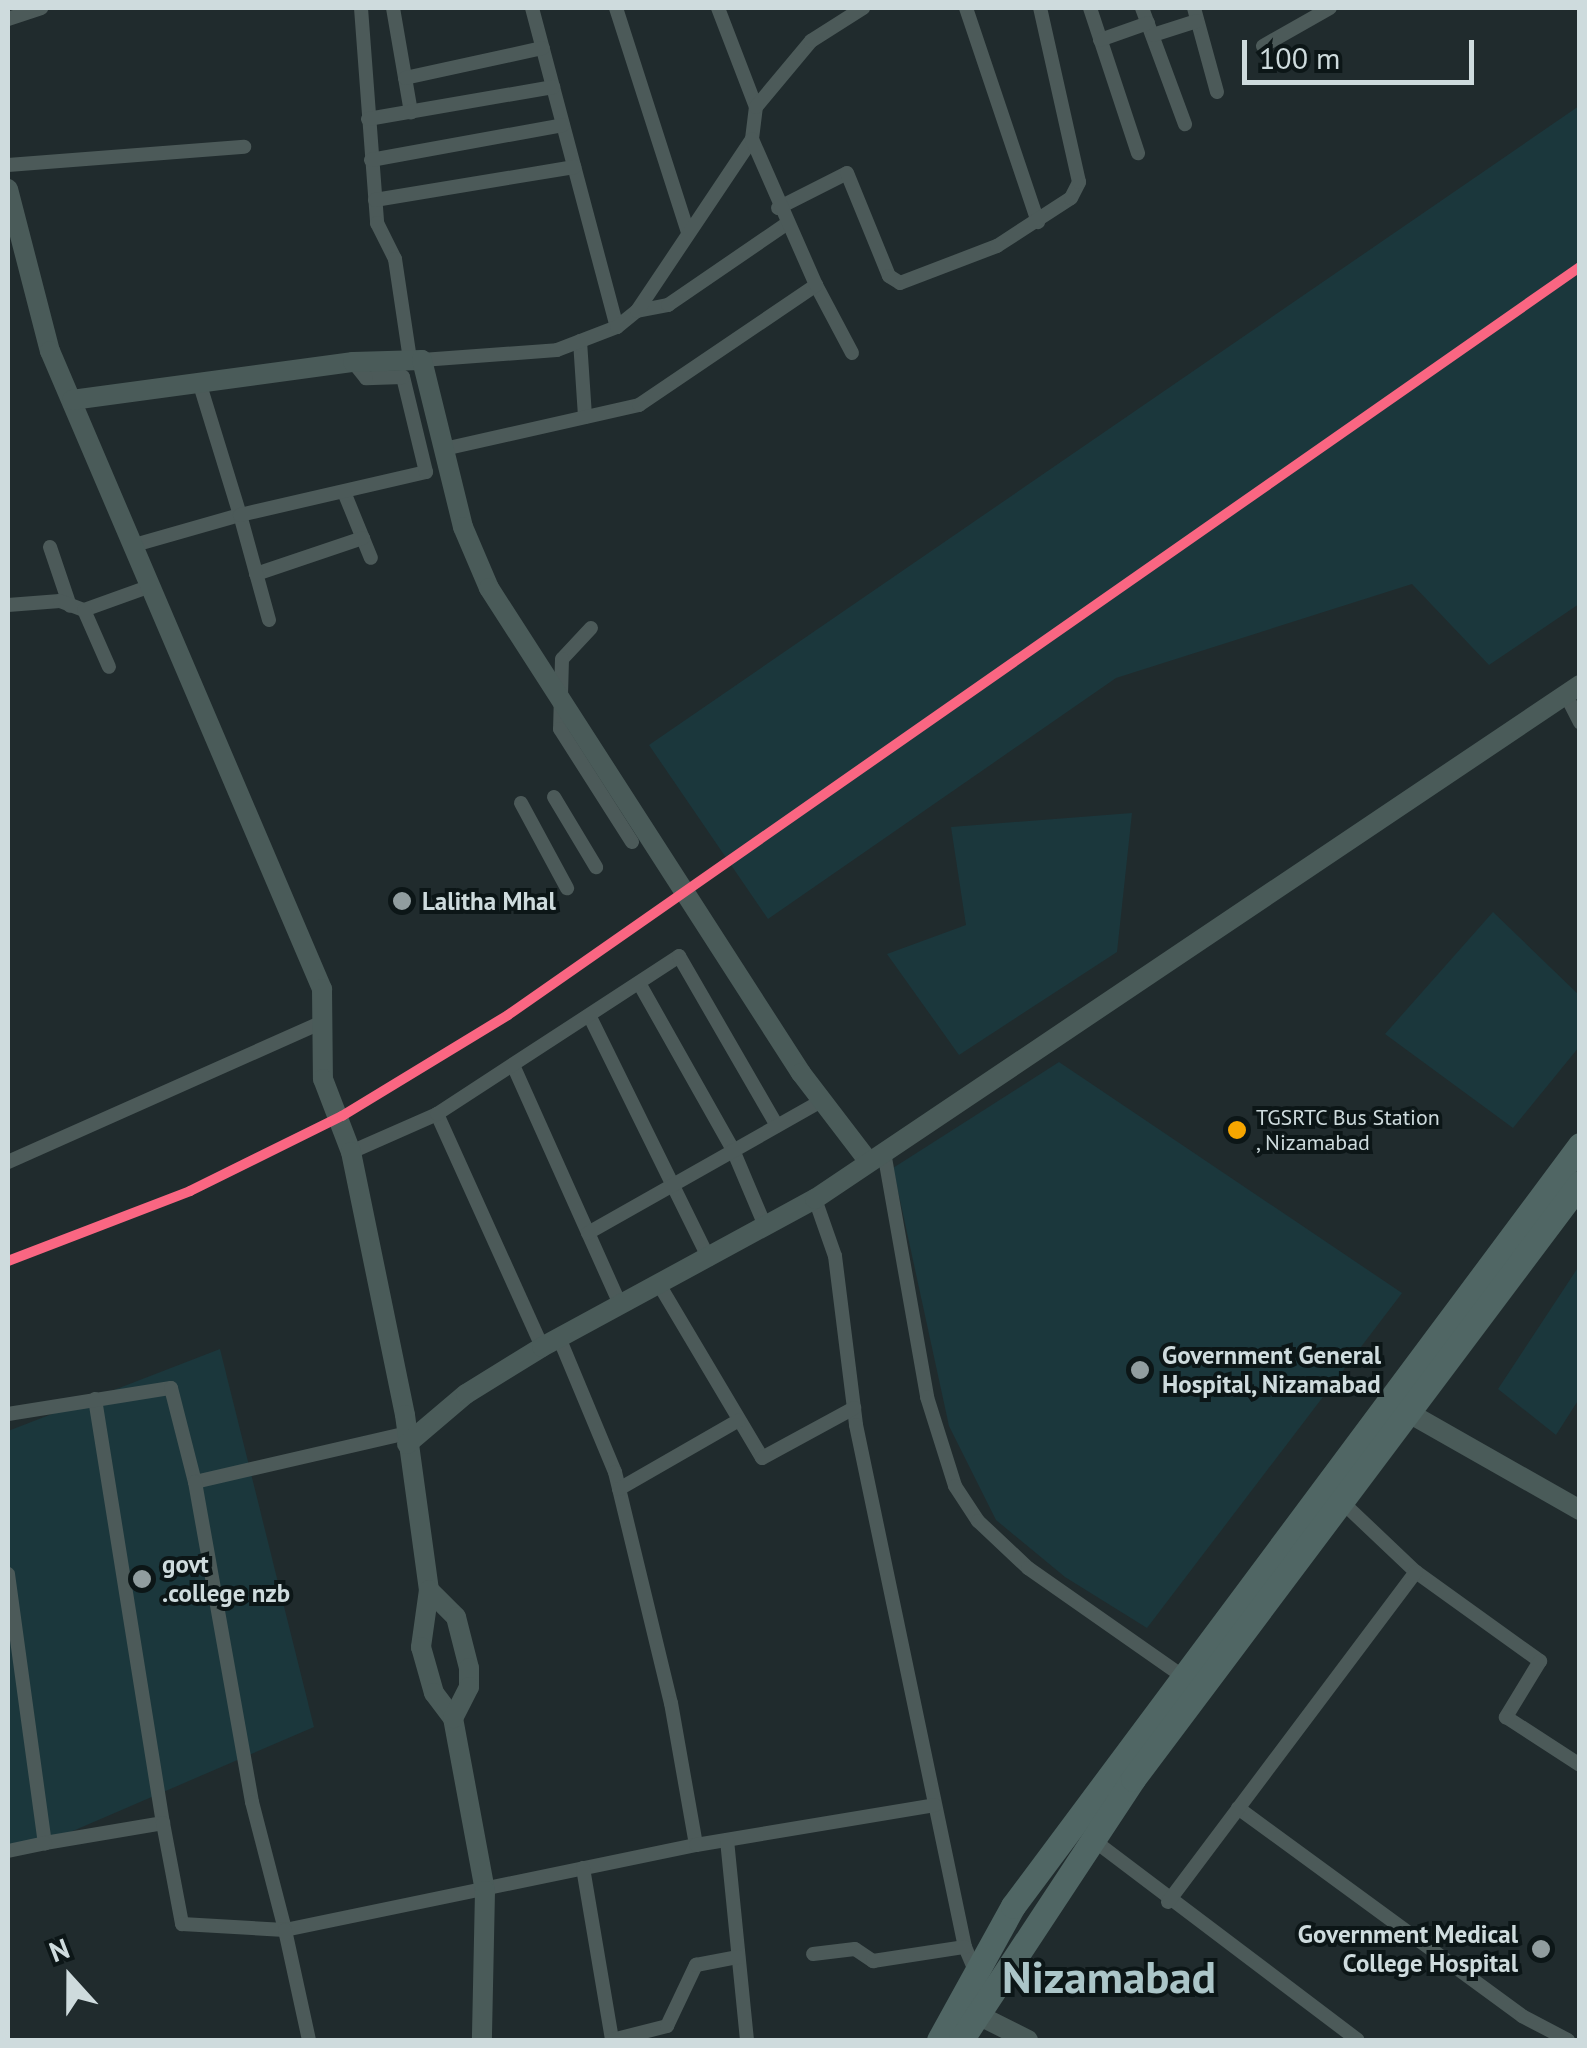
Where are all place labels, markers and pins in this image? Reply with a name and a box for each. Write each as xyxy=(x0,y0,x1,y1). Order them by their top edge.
place label: Lalitha Mhal xyxy=(422,886,556,916)
marker: Lalitha Mhal xyxy=(391,890,413,912)
place label: TGSRTC Bus Station , Nizamabad xyxy=(1256,1104,1441,1156)
marker: TGSRTC Bus Station , Nizamabad xyxy=(1227,1120,1247,1140)
place label: Government General Hospital, Nizamabad xyxy=(1162,1341,1382,1400)
marker: Government General Hospital, Nizamabad xyxy=(1127,1357,1153,1383)
place label: govt .college nzb xyxy=(162,1550,290,1609)
marker: govt .college nzb xyxy=(131,1568,153,1590)
place label: Government Medical College Hospital xyxy=(1298,1920,1518,1979)
marker: Government Medical College Hospital xyxy=(1528,1936,1554,1962)

